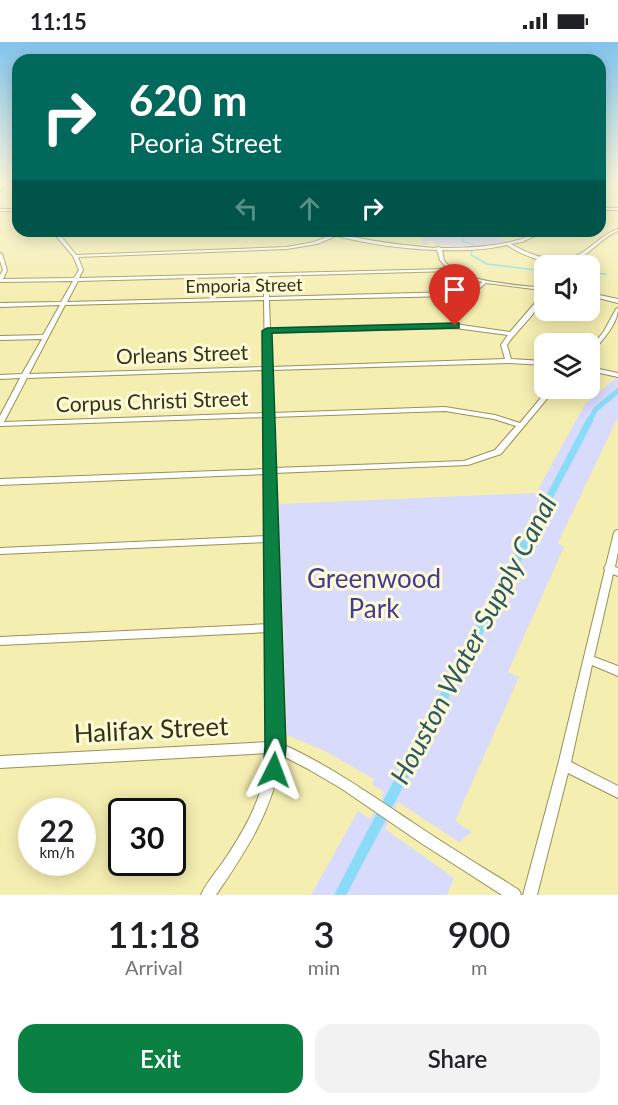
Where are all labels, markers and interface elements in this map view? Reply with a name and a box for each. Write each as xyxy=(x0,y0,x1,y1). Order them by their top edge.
text: 11:15 xyxy=(30,8,87,35)
text: 620 m xyxy=(129,75,247,125)
icon: right xyxy=(30,78,108,156)
text: Peoria Street xyxy=(129,126,282,159)
icon: left xyxy=(230,192,263,225)
icon: ahead xyxy=(293,192,326,225)
icon: right xyxy=(356,192,389,225)
map controls xyxy=(534,255,600,399)
button: sound xyxy=(534,255,600,321)
pin xyxy=(429,264,480,326)
street label: Emporia Street xyxy=(185,273,303,297)
icon: arrive xyxy=(438,273,471,306)
button: layers xyxy=(534,333,600,399)
street label: Orleans Street xyxy=(115,339,249,368)
street label: Corpus Christi Street xyxy=(55,385,249,416)
water label: Houston Water Supply Canal xyxy=(382,489,563,789)
park label: Greenwood Park xyxy=(307,562,441,624)
street label: Halifax Street xyxy=(73,709,230,749)
position arrow xyxy=(242,738,306,802)
speed limit sign: 30 xyxy=(108,798,186,876)
text: 22 xyxy=(40,812,74,848)
text: km/h xyxy=(39,843,75,861)
text: 11:18 xyxy=(108,912,200,956)
text: 3 xyxy=(314,912,334,956)
text: 900 xyxy=(448,912,510,956)
text: Arrival xyxy=(125,955,183,979)
text: min xyxy=(308,955,340,979)
text: m xyxy=(471,955,487,979)
button: Exit xyxy=(18,1024,303,1093)
button: Share xyxy=(315,1024,600,1093)

